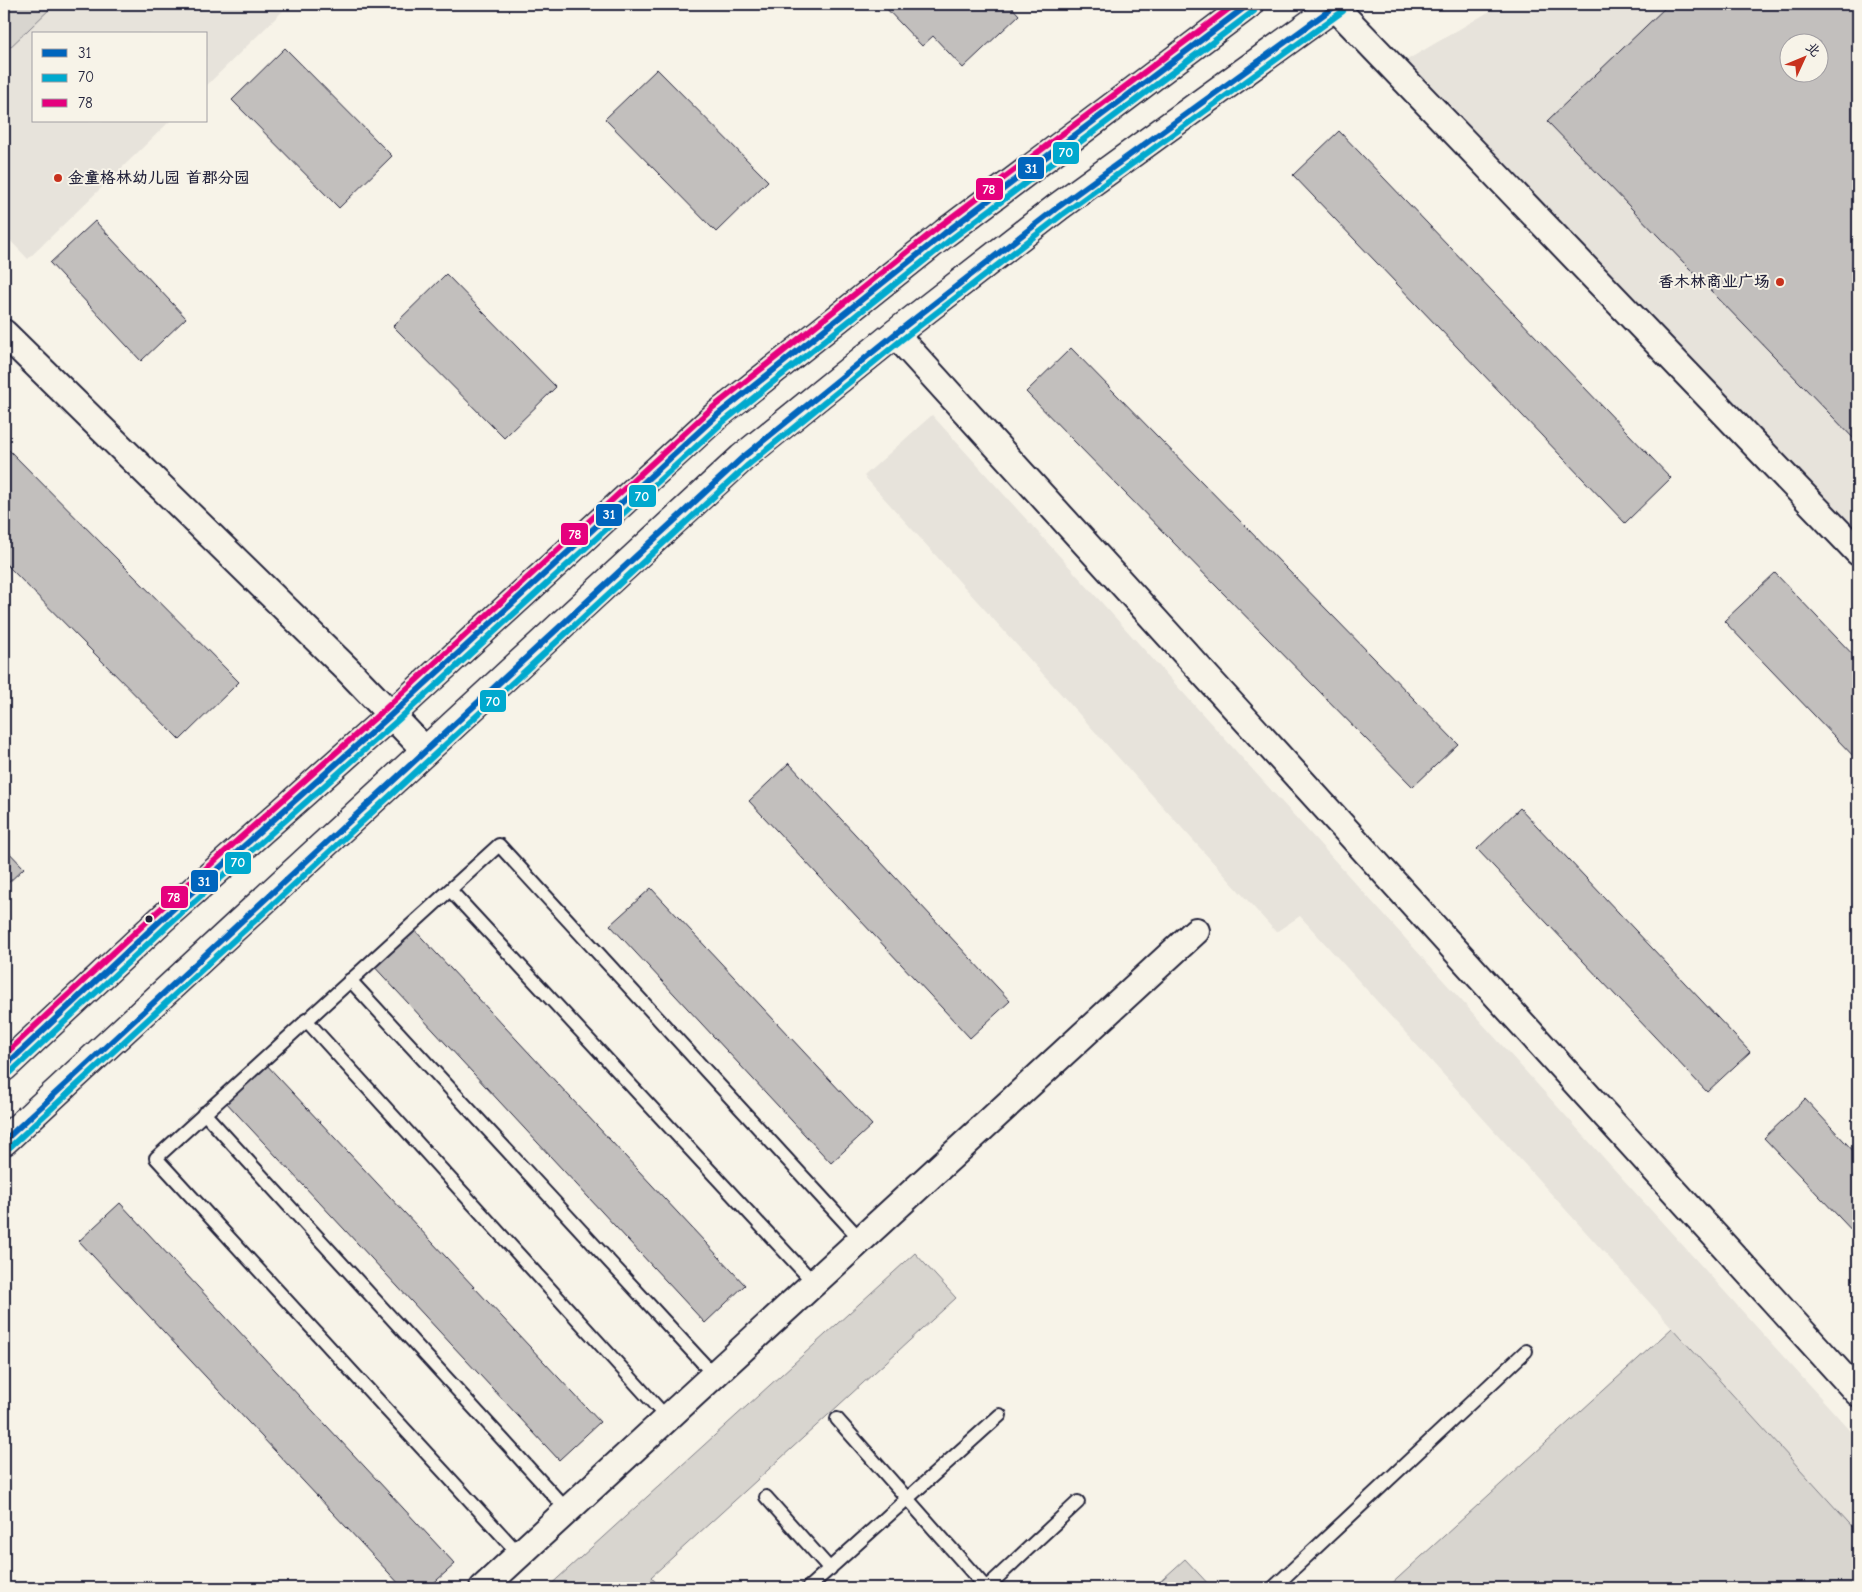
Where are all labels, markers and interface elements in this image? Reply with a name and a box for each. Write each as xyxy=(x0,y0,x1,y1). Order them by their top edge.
legend xyxy=(32,32,208,122)
north arrow xyxy=(1780,32,1830,82)
text: 北 xyxy=(1802,38,1824,60)
text: 31 xyxy=(78,44,92,62)
text: 70 xyxy=(78,68,94,86)
text: 78 xyxy=(78,94,93,112)
line badge: 70 xyxy=(1052,141,1080,165)
text: 70 xyxy=(1059,144,1073,161)
line badge: 31 xyxy=(1017,156,1045,180)
text: 31 xyxy=(1025,160,1037,177)
place label: 金童格林幼儿园 首郡分园 xyxy=(68,169,250,187)
marker: 金童格林幼儿园 首郡分园 xyxy=(52,172,64,184)
line badge: 78 xyxy=(975,177,1004,201)
text: 78 xyxy=(982,181,996,198)
place label: 香木林商业广场 xyxy=(1658,273,1770,291)
marker: 香木林商业广场 xyxy=(1774,276,1786,288)
line badge: 70 xyxy=(628,484,657,508)
text: 70 xyxy=(635,488,649,505)
line badge: 31 xyxy=(595,503,623,527)
text: 31 xyxy=(603,506,615,523)
line badge: 78 xyxy=(560,522,589,546)
text: 78 xyxy=(568,526,582,543)
line badge: 70 xyxy=(479,689,507,713)
text: 70 xyxy=(486,693,500,710)
line badge: 70 xyxy=(224,851,252,875)
text: 70 xyxy=(231,854,245,871)
line badge: 31 xyxy=(190,869,219,893)
text: 31 xyxy=(198,873,210,890)
line badge: 78 xyxy=(160,885,189,909)
text: 78 xyxy=(167,889,181,906)
unlabelled marker xyxy=(144,914,154,924)

